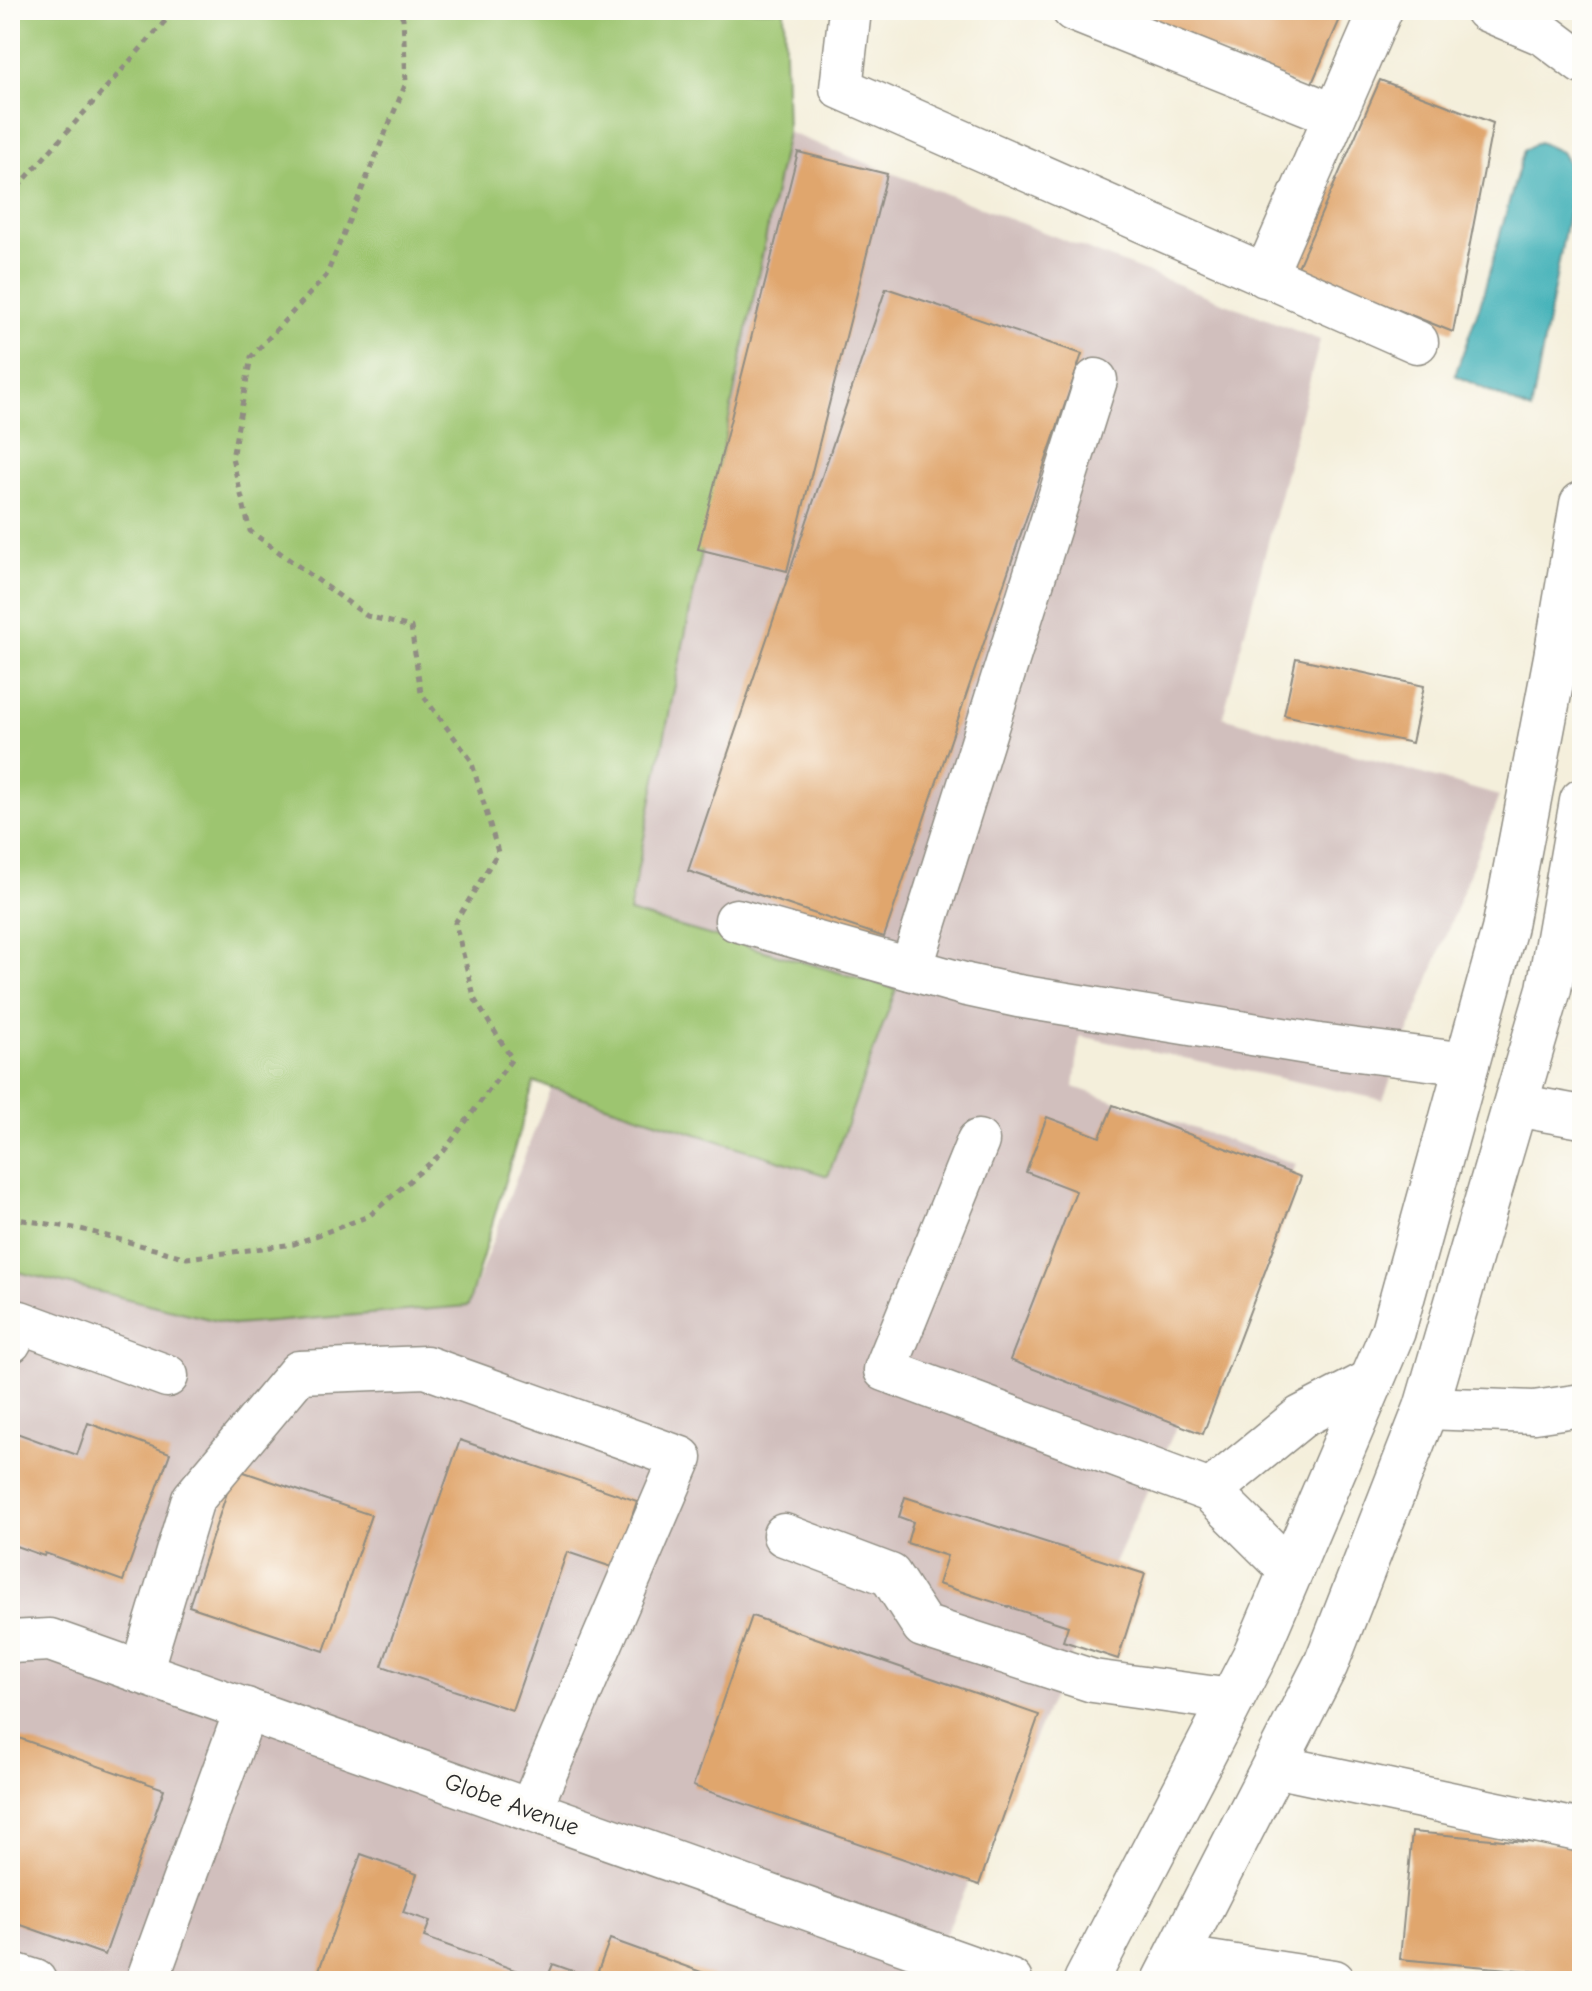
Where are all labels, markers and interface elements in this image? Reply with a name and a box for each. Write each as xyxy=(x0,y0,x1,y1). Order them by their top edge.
street label: Globe Avenue xyxy=(441,1767,583,1841)

